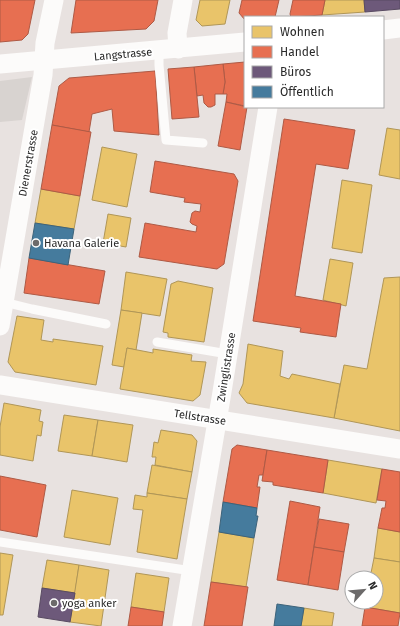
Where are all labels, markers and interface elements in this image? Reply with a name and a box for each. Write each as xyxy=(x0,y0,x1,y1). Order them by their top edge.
legend xyxy=(244,16,384,108)
text: Wohnen xyxy=(280,25,324,39)
street label: Langstrasse xyxy=(93,45,153,64)
text: Handel xyxy=(280,45,319,59)
text: Büros xyxy=(280,65,312,79)
text: Öffentlich xyxy=(280,83,334,99)
street label: Dienerstrasse xyxy=(16,129,41,198)
place label: Havana Galerie xyxy=(44,237,119,250)
marker: Havana Galerie xyxy=(31,238,41,248)
street label: Zwinglistrasse xyxy=(215,331,238,403)
street label: Tellstrasse xyxy=(173,407,227,428)
north arrow xyxy=(344,570,384,610)
text: N xyxy=(365,579,380,592)
place label: yoga anker xyxy=(62,597,117,610)
marker: yoga anker xyxy=(49,598,59,608)

